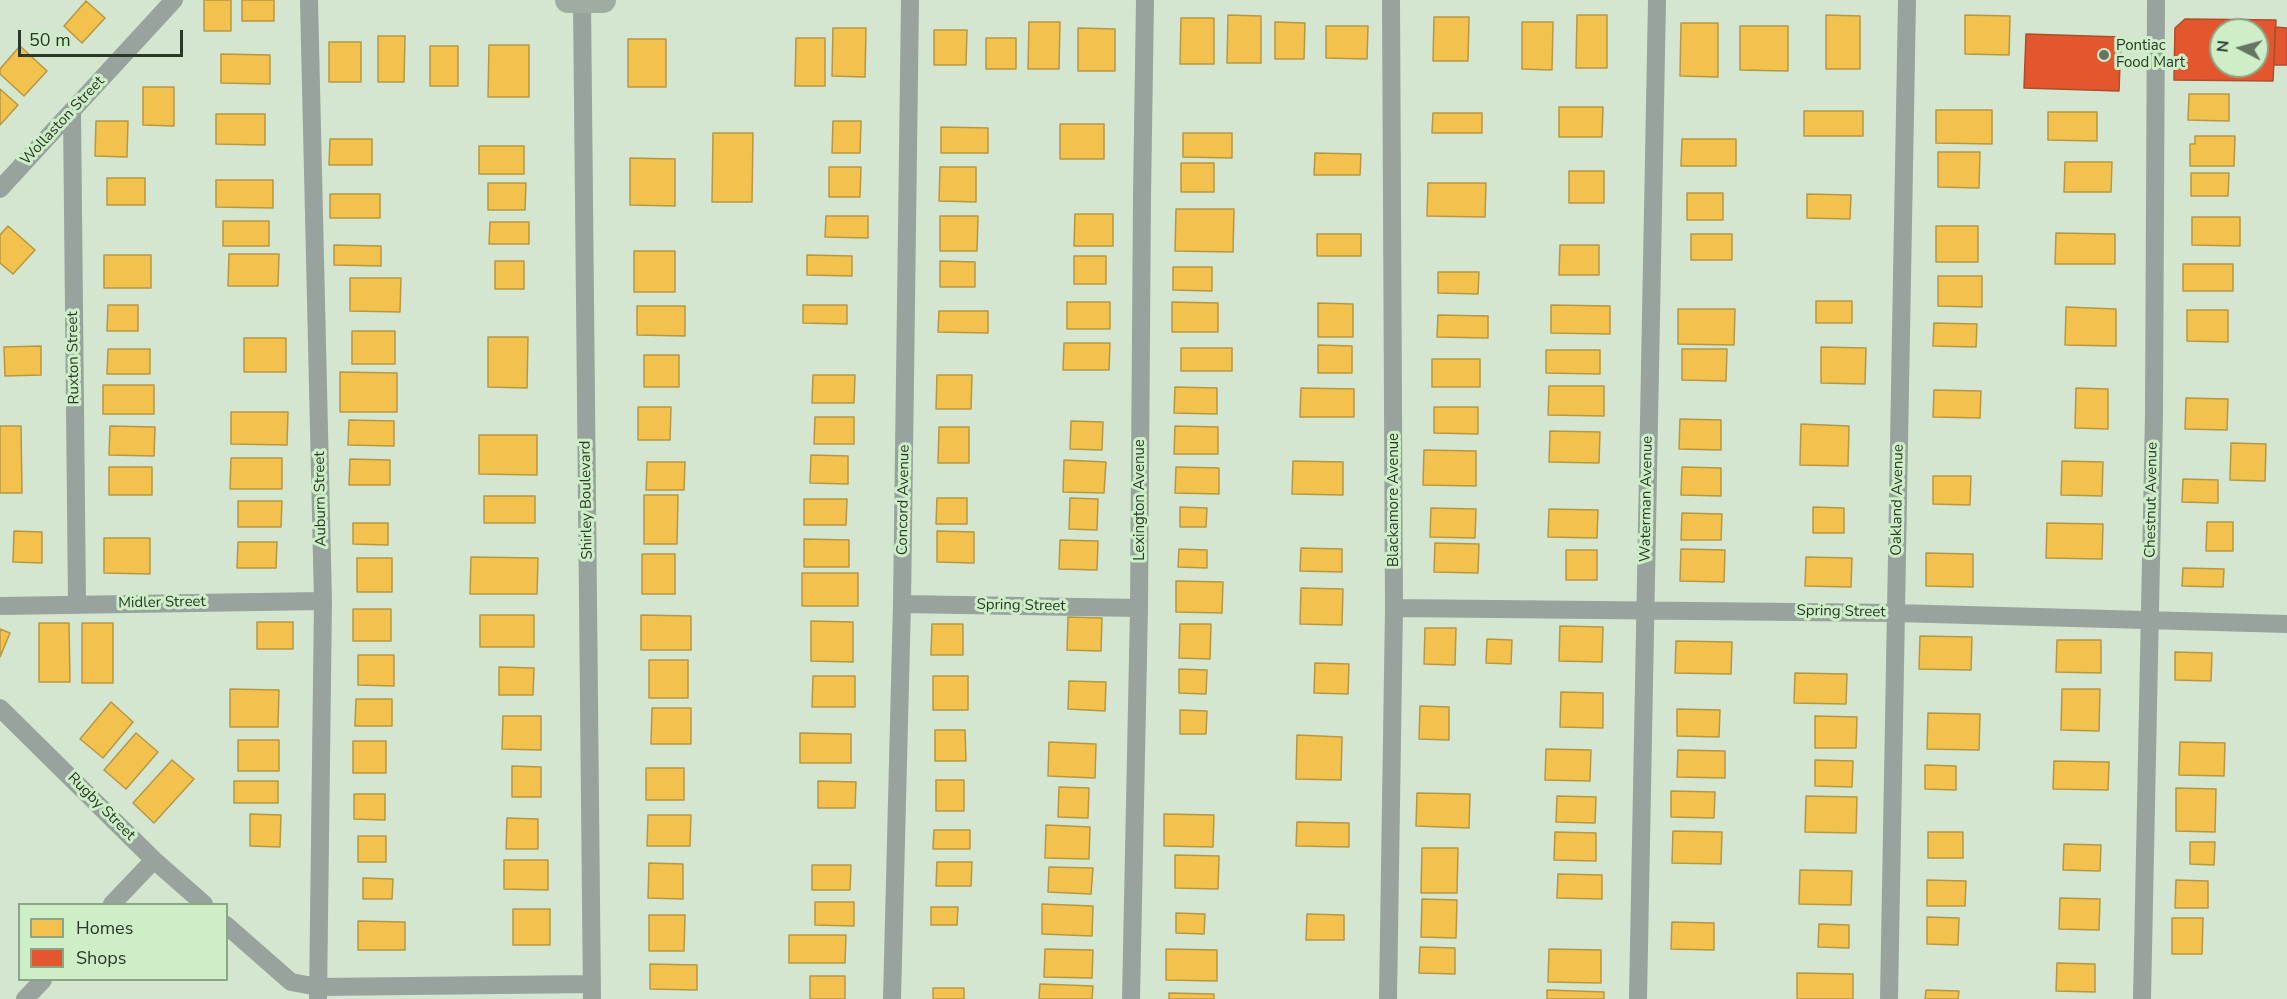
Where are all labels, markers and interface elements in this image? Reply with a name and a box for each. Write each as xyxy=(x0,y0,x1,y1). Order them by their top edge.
scale bar xyxy=(21,18,186,56)
north arrow xyxy=(2209,18,2269,78)
text: 50 m xyxy=(29,28,71,52)
place label: Pontiac Food Mart xyxy=(2116,37,2185,72)
text: N xyxy=(2212,39,2235,53)
marker: Pontiac Food Mart xyxy=(2097,48,2111,62)
street label: Wollaston Street xyxy=(17,73,109,169)
street label: Ruxton Street xyxy=(64,311,84,405)
street label: Blackamore Avenue xyxy=(1385,433,1403,567)
street label: Waterman Avenue xyxy=(1637,436,1657,562)
street label: Lexington Avenue xyxy=(1131,439,1149,561)
street label: Shirley Boulevard xyxy=(577,440,597,560)
street label: Chestnut Avenue xyxy=(2142,442,2162,558)
street label: Oakland Avenue xyxy=(1888,444,1908,556)
street label: Concord Avenue xyxy=(894,445,914,555)
street label: Auburn Street xyxy=(311,451,331,547)
street label: Midler Street xyxy=(118,593,206,613)
street label: Spring Street xyxy=(976,596,1066,616)
street label: Spring Street xyxy=(1796,602,1886,622)
street label: Rugby Street xyxy=(63,769,139,845)
legend xyxy=(18,903,228,981)
text: Homes xyxy=(76,916,133,940)
text: Shops xyxy=(76,946,126,970)

